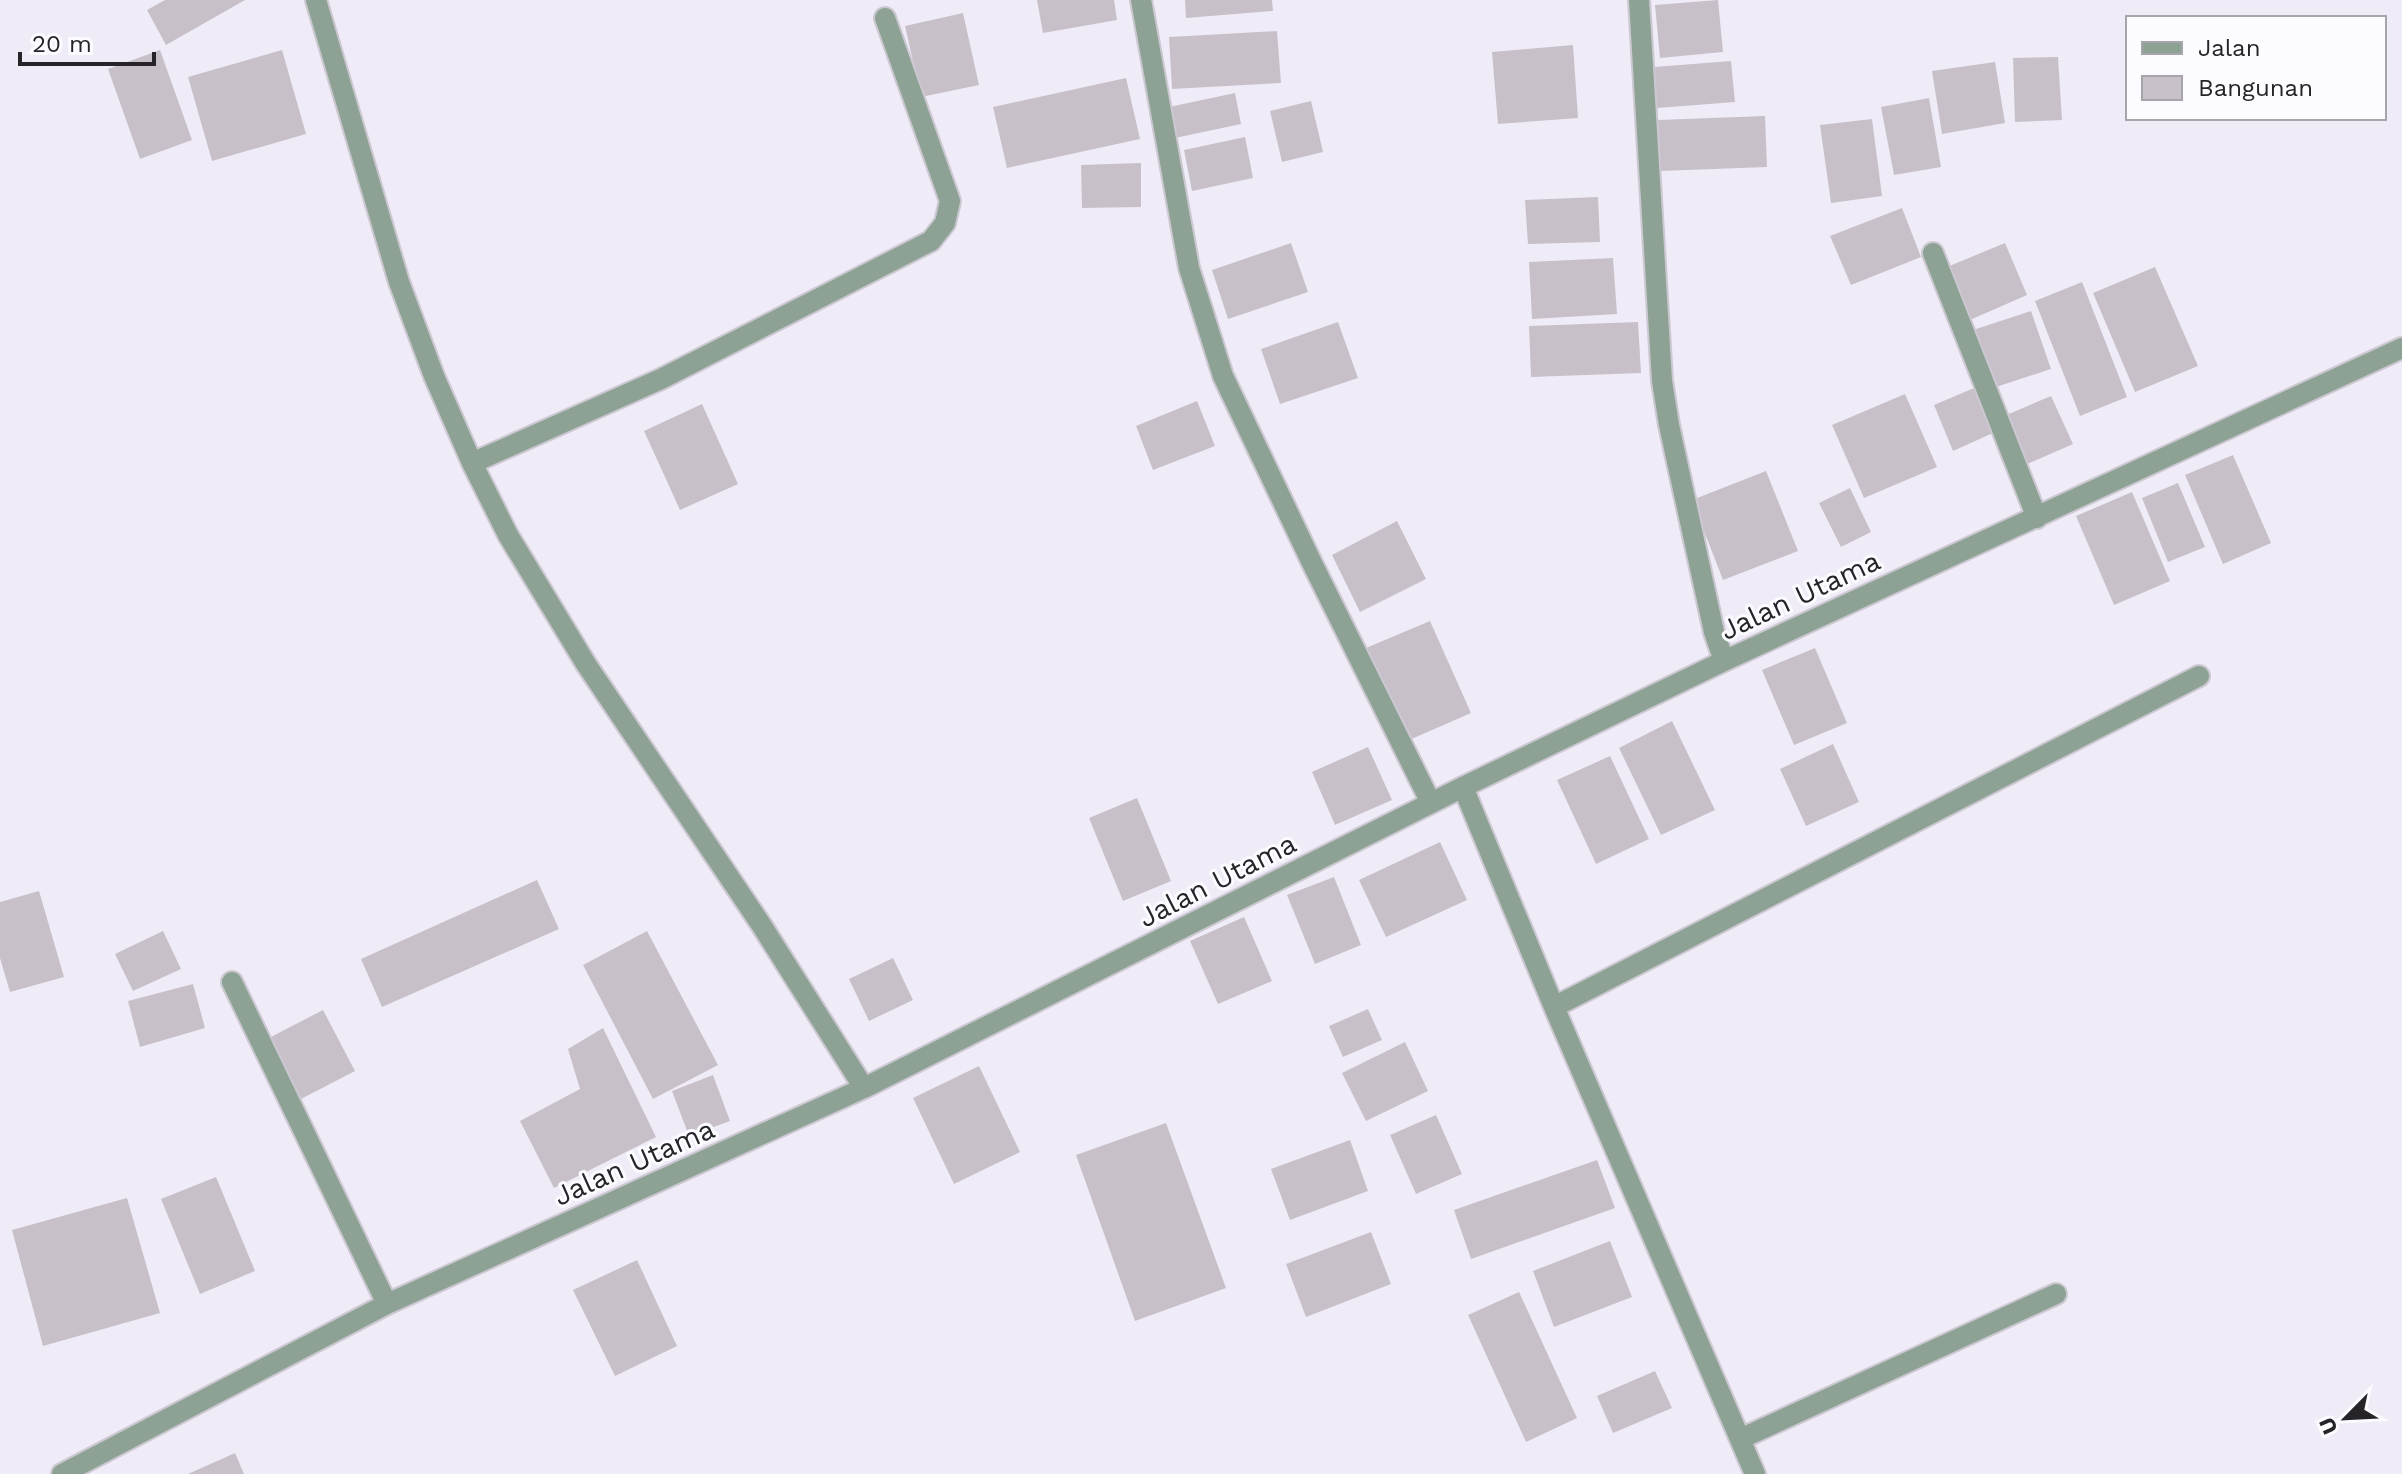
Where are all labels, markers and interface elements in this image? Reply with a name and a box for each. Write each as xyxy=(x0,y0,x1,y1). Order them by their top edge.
scale bar xyxy=(20,16,154,66)
legend xyxy=(2126,16,2386,120)
text: 20 m xyxy=(32,30,92,58)
text: Jalan xyxy=(2198,34,2261,62)
text: Bangunan xyxy=(2198,74,2313,102)
street label: Jalan Utama xyxy=(1715,544,1885,647)
street label: Jalan Utama xyxy=(1133,827,1302,934)
street label: Jalan Utama xyxy=(549,1112,720,1213)
north arrow xyxy=(2306,1378,2386,1458)
text: U xyxy=(2314,1414,2343,1438)

